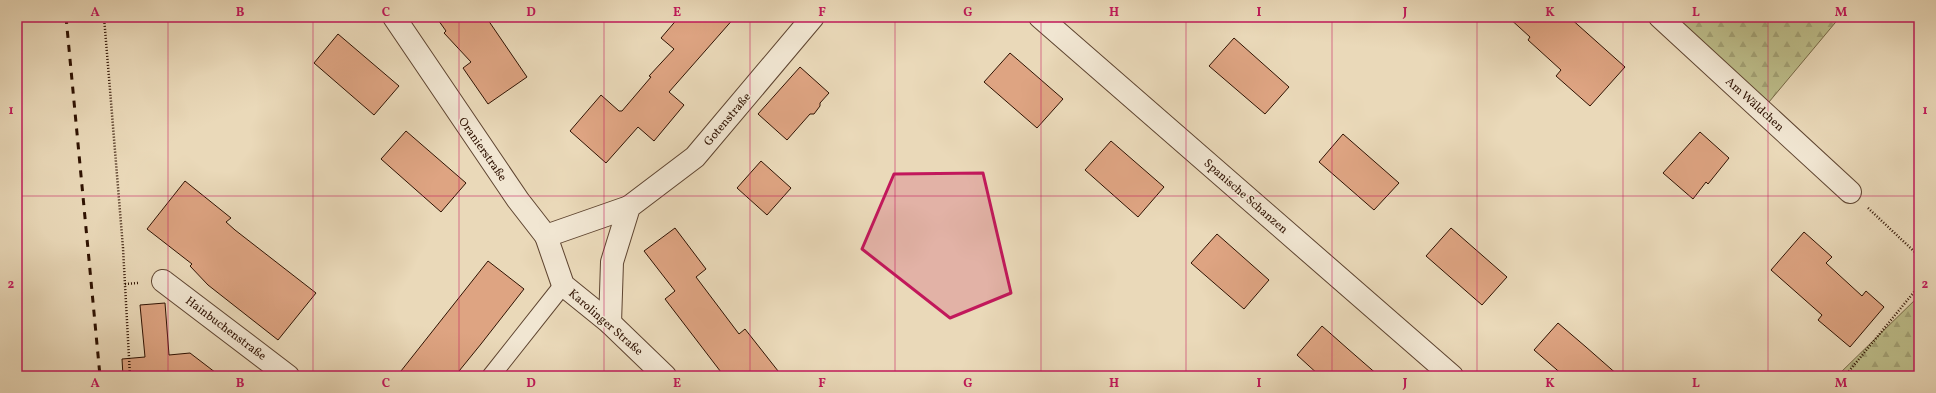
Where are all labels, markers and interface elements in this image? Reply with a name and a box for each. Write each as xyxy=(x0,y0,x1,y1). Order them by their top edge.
text: A xyxy=(90,4,100,22)
text: B xyxy=(236,4,245,22)
text: C xyxy=(382,4,390,22)
text: D xyxy=(526,4,536,22)
text: E xyxy=(673,4,681,22)
text: F xyxy=(818,4,826,22)
text: G xyxy=(963,4,973,22)
text: H xyxy=(1109,4,1119,22)
text: I xyxy=(1257,4,1262,22)
text: J xyxy=(1402,4,1408,22)
text: K xyxy=(1545,4,1555,22)
text: L xyxy=(1692,4,1700,22)
text: M xyxy=(1835,4,1848,22)
street label: Am Wäldchen xyxy=(1722,74,1787,135)
street label: Gotenstraße xyxy=(701,89,755,150)
text: 1 xyxy=(8,102,14,120)
text: 1 xyxy=(1922,102,1928,120)
street label: Oranierstraße xyxy=(454,114,510,185)
street label: Spanische Schanzen xyxy=(1200,156,1291,238)
text: 2 xyxy=(8,276,15,294)
text: 2 xyxy=(1922,276,1929,294)
street label: Karolinger Straße xyxy=(565,286,646,360)
street label: Hainbuchenstraße xyxy=(182,293,269,365)
text: A xyxy=(90,375,100,393)
text: B xyxy=(236,375,245,393)
text: C xyxy=(382,375,390,393)
text: D xyxy=(526,375,536,393)
text: E xyxy=(673,375,681,393)
text: F xyxy=(818,375,826,393)
text: G xyxy=(963,375,973,393)
text: H xyxy=(1109,375,1119,393)
text: I xyxy=(1257,375,1262,393)
text: J xyxy=(1402,375,1408,393)
text: K xyxy=(1545,375,1555,393)
text: L xyxy=(1692,375,1700,393)
text: M xyxy=(1835,375,1848,393)

